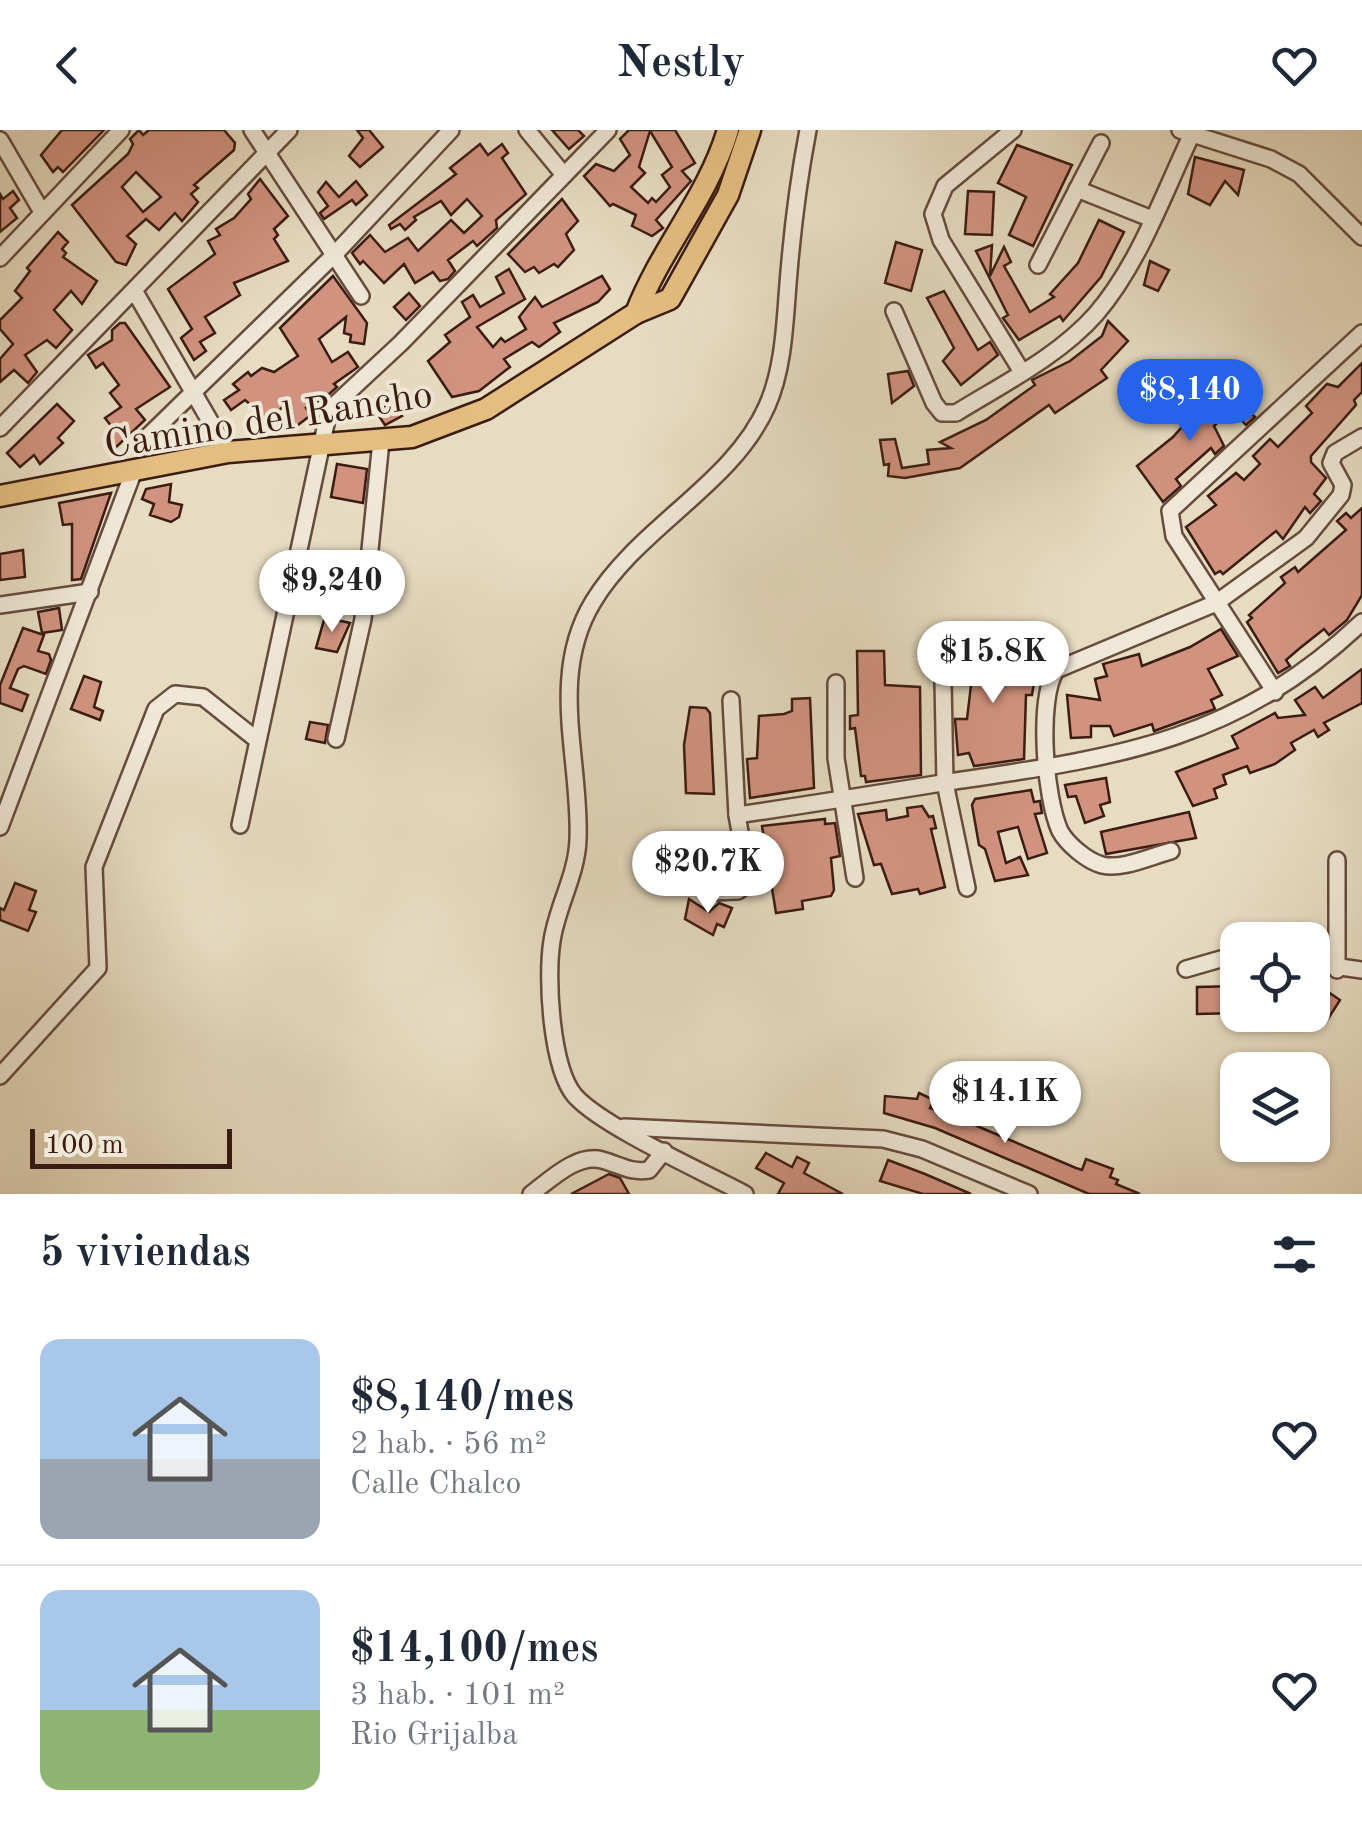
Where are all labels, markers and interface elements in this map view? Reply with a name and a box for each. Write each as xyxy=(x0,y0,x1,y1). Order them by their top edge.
icon: back xyxy=(40,38,95,93)
icon: heart xyxy=(1267,38,1322,93)
text: Nestly xyxy=(617,42,745,87)
pin: $8,140 xyxy=(1109,359,1271,444)
text: $8,140 xyxy=(1139,375,1241,407)
street label: Camino del Rancho xyxy=(101,376,436,468)
pin: $9,240 xyxy=(251,550,413,635)
text: $9,240 xyxy=(281,566,383,598)
pin: $15.8K xyxy=(912,621,1074,706)
text: $15.8K xyxy=(939,637,1047,669)
pin: $20.7K xyxy=(627,831,789,916)
text: $20.7K xyxy=(654,847,762,879)
map controls xyxy=(1220,922,1330,1162)
button: locate xyxy=(1220,922,1330,1032)
button: layers xyxy=(1220,1052,1330,1162)
pin: $14.1K xyxy=(924,1061,1086,1146)
text: $14.1K xyxy=(951,1077,1059,1109)
scale bar xyxy=(30,1124,232,1168)
text: 100 m xyxy=(45,1132,124,1160)
icon: filters xyxy=(1267,1227,1322,1282)
text: 5 viviendas xyxy=(40,1233,251,1275)
text: $8,140/mes xyxy=(350,1378,574,1420)
icon: home xyxy=(120,1379,240,1499)
icon: heart xyxy=(1267,1412,1322,1467)
text: 2 hab. · 56 m² xyxy=(350,1429,547,1461)
text: Calle Chalco xyxy=(350,1469,521,1501)
text: $14,100/mes xyxy=(350,1629,598,1671)
icon: home xyxy=(120,1630,240,1750)
icon: heart xyxy=(1267,1663,1322,1718)
text: 3 hab. · 101 m² xyxy=(350,1680,565,1712)
text: Rio Grijalba xyxy=(350,1720,518,1752)

